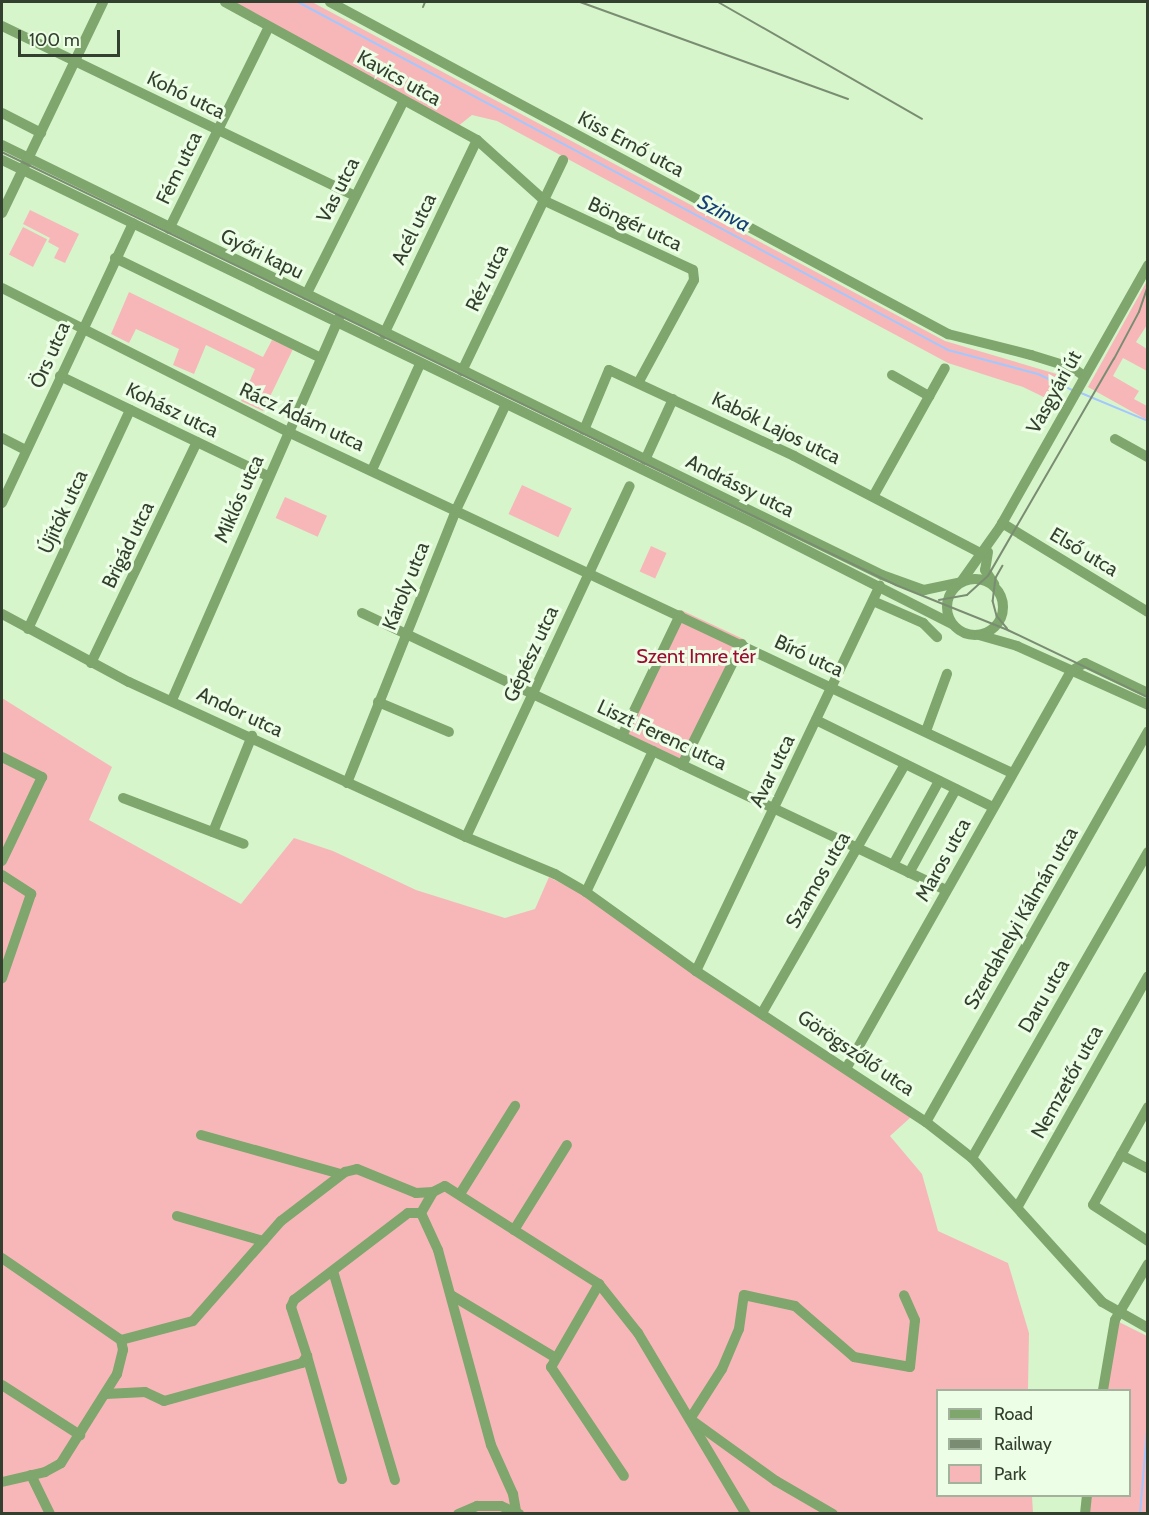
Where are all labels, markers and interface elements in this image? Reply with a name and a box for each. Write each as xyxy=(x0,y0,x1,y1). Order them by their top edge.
scale bar xyxy=(21,18,123,56)
text: 100 m xyxy=(29,29,80,51)
street label: Kavics utca xyxy=(353,45,445,111)
street label: Kohó utca xyxy=(143,66,229,124)
street label: Kiss Ernő utca xyxy=(574,106,688,182)
street label: Fém utca xyxy=(151,128,207,208)
street label: Vas utca xyxy=(312,154,364,226)
street label: Acél utca xyxy=(386,189,442,269)
water label: Szinva xyxy=(693,189,755,237)
street label: Böngér utca xyxy=(584,192,686,256)
street label: Győri kapu xyxy=(217,224,307,284)
street label: Réz utca xyxy=(461,241,513,315)
street label: Örs utca xyxy=(25,318,75,392)
street label: Vasgyári út xyxy=(1021,346,1087,438)
street label: Kohász utca xyxy=(122,377,222,443)
street label: Rácz Ádám utca xyxy=(236,378,368,456)
street label: Kabók Lajos utca xyxy=(708,387,844,469)
street label: Andrássy utca xyxy=(682,449,798,523)
street label: Miklós utca xyxy=(209,451,269,547)
street label: Újítók utca xyxy=(33,466,93,558)
street label: Brigád utca xyxy=(97,498,159,592)
street label: Első utca xyxy=(1046,522,1122,582)
street label: Károly utca xyxy=(377,538,435,634)
street label: Gépész utca xyxy=(498,602,564,706)
street label: Bíró utca xyxy=(771,630,847,682)
park label: Szent Imre tér xyxy=(636,644,756,668)
street label: Andor utca xyxy=(193,682,287,742)
street label: Liszt Ferenc utca xyxy=(594,695,730,775)
street label: Avar utca xyxy=(744,731,800,811)
street label: Maros utca xyxy=(910,814,976,906)
street label: Szerdahelyi Kálmán utca xyxy=(959,823,1083,1013)
street label: Szamos utca xyxy=(781,827,855,933)
street label: Daru utca xyxy=(1013,955,1075,1037)
street label: Görögszőlő utca xyxy=(793,1005,919,1101)
street label: Nemzetőr utca xyxy=(1026,1021,1108,1143)
legend xyxy=(936,1389,1131,1497)
text: Road xyxy=(994,1403,1033,1425)
text: Railway xyxy=(994,1433,1052,1455)
text: Park xyxy=(994,1463,1026,1485)

